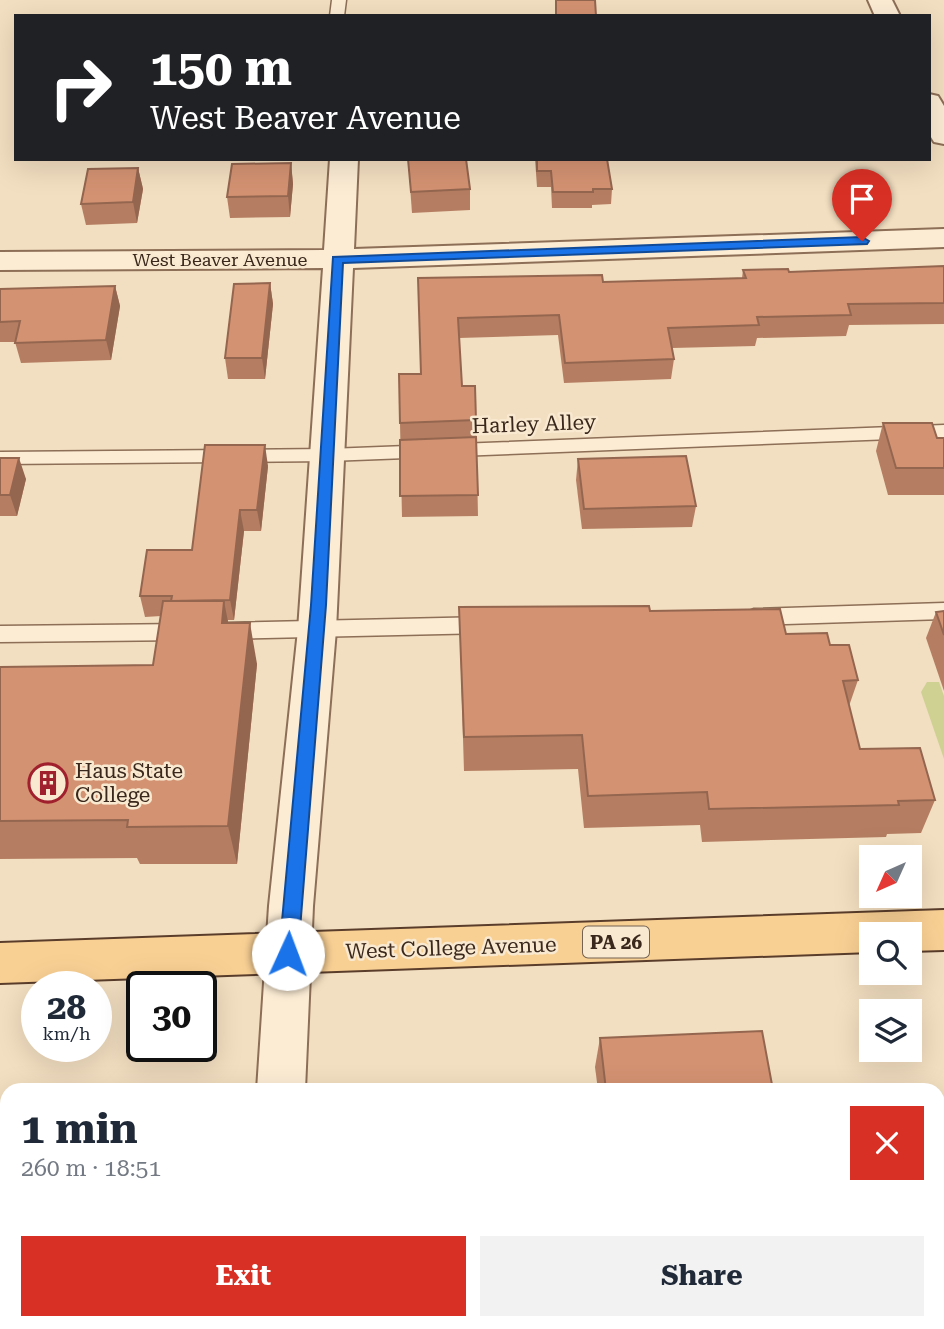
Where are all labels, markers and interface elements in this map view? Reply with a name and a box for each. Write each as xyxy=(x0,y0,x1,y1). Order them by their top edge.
text: 150 m xyxy=(150,40,292,97)
icon: right xyxy=(35,42,126,133)
text: West Beaver Avenue xyxy=(150,99,461,137)
pin xyxy=(832,169,892,241)
icon: arrive xyxy=(843,180,881,218)
street label: West Beaver Avenue xyxy=(133,249,308,270)
street label: Harley Alley xyxy=(471,410,597,438)
place label: Haus State College xyxy=(75,759,183,807)
building icon: Haus State College xyxy=(27,762,69,804)
north arrow xyxy=(859,845,922,908)
map controls xyxy=(859,845,922,1062)
position arrow xyxy=(251,917,325,991)
button: search xyxy=(859,922,922,985)
road number: PA 26 xyxy=(583,926,649,958)
street label: West College Avenue xyxy=(345,932,557,964)
speed limit sign: 30 xyxy=(126,971,217,1062)
text: 28 xyxy=(47,987,86,1028)
button: layers xyxy=(859,999,922,1062)
text: km/h xyxy=(42,1023,91,1044)
text: 1 min xyxy=(21,1104,138,1153)
button: close xyxy=(850,1106,924,1180)
text: 260 m · 18:51 xyxy=(21,1155,161,1182)
button: Exit xyxy=(21,1236,466,1316)
button: Share xyxy=(480,1236,924,1316)

